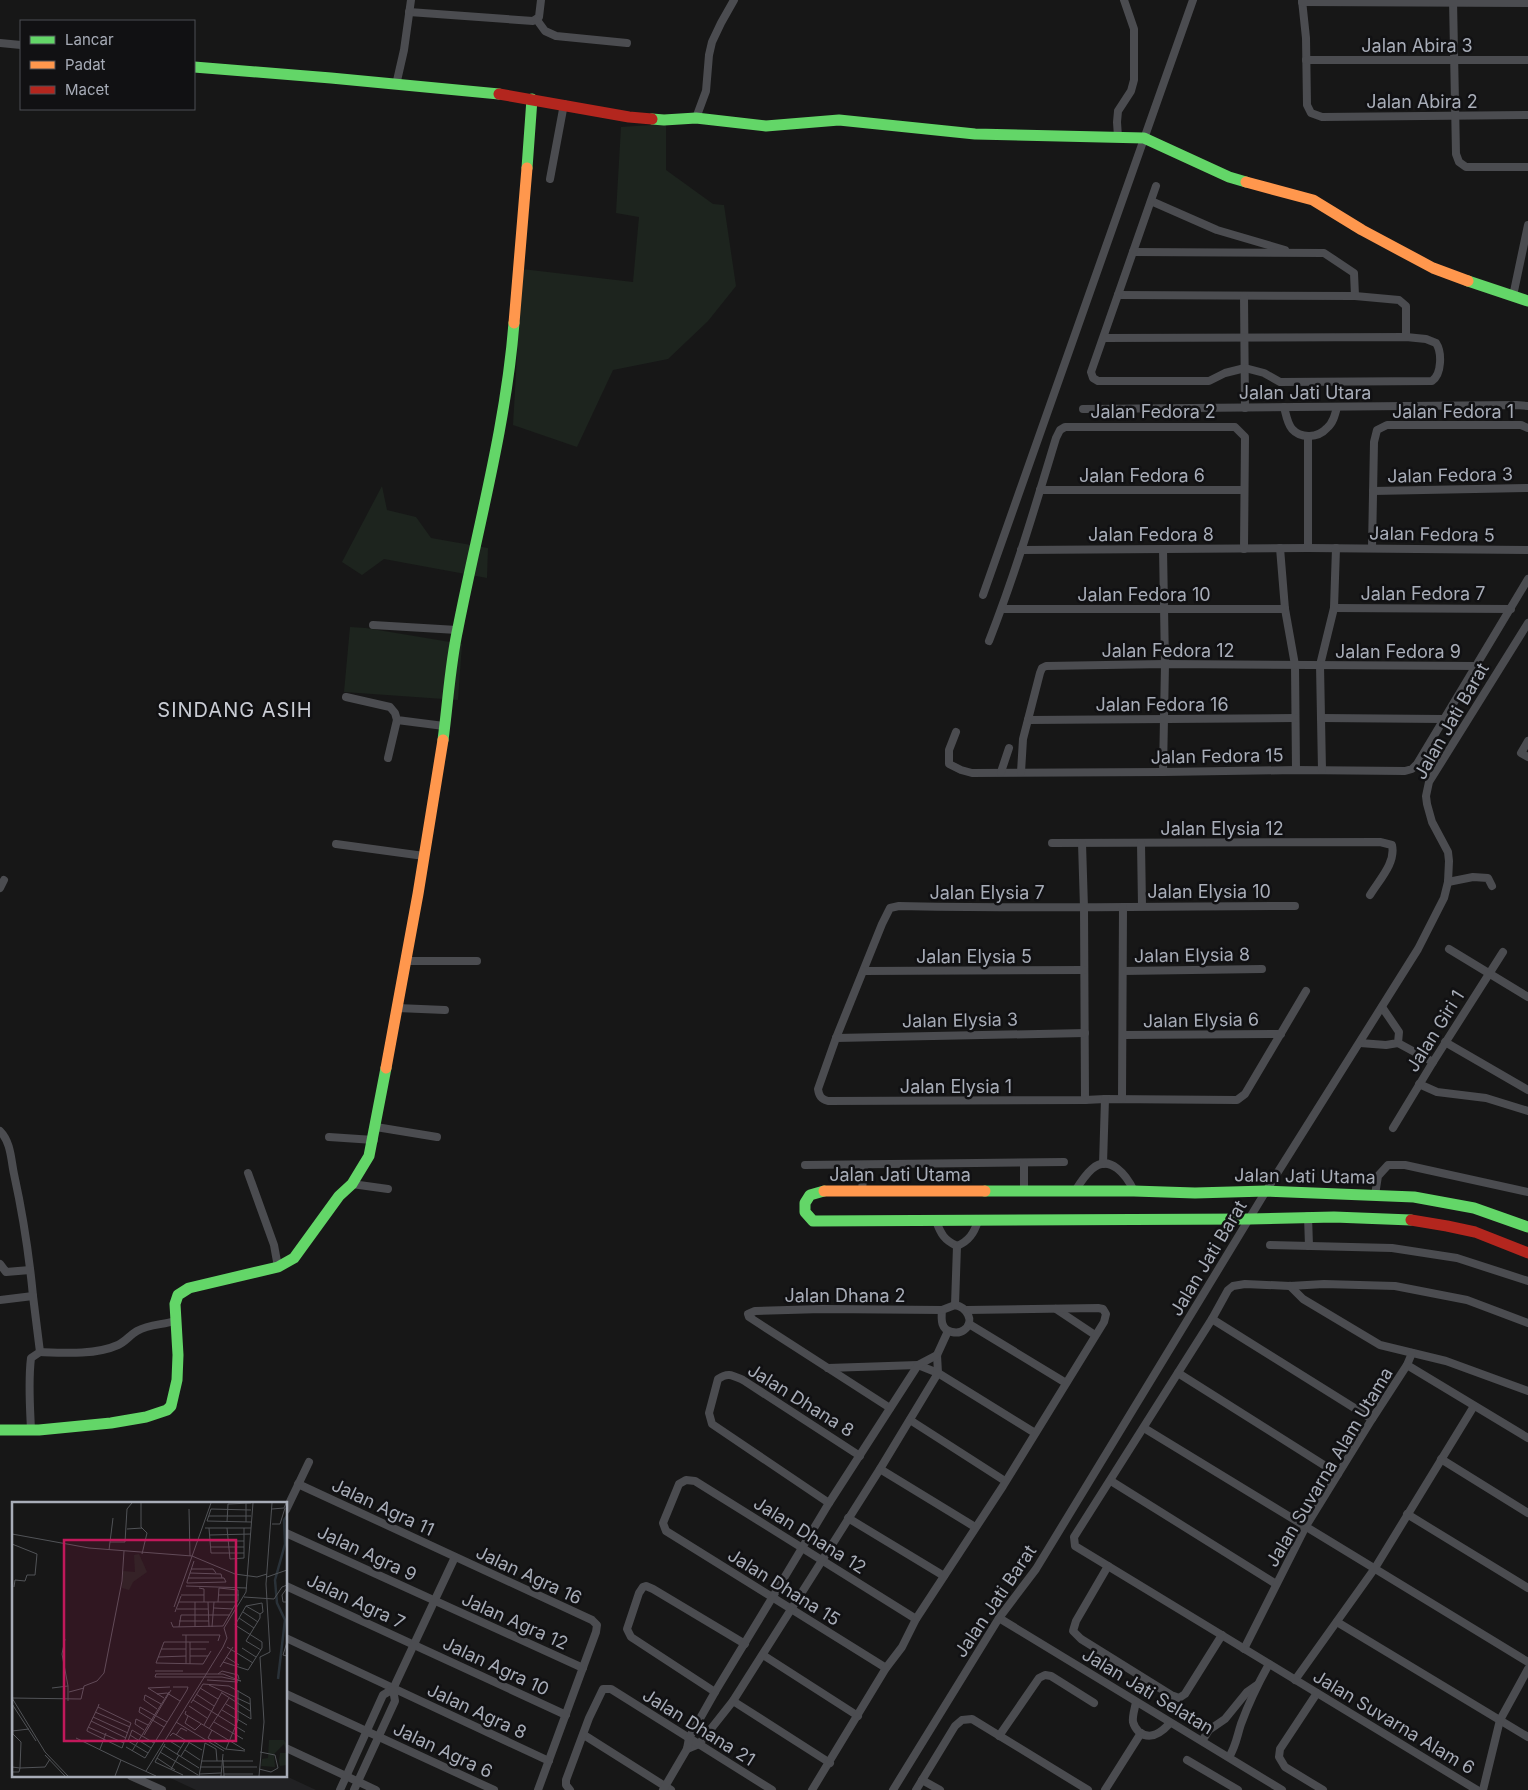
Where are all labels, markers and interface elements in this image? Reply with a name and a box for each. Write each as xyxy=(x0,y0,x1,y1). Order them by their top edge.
legend xyxy=(20,20,195,110)
text: Lancar xyxy=(65,30,114,49)
street label: Jalan Abira 3 xyxy=(1361,35,1473,56)
text: Padat xyxy=(65,55,106,74)
text: Macet xyxy=(65,80,109,99)
street label: Jalan Abira 2 xyxy=(1366,91,1478,112)
street label: Jalan Jati Utara xyxy=(1239,382,1371,403)
street label: Jalan Fedora 2 xyxy=(1090,401,1216,422)
street label: Jalan Fedora 1 xyxy=(1392,401,1514,422)
street label: Jalan Fedora 3 xyxy=(1387,463,1513,487)
street label: Jalan Fedora 6 xyxy=(1079,465,1205,486)
street label: Jalan Fedora 5 xyxy=(1369,522,1495,546)
street label: Jalan Fedora 8 xyxy=(1088,524,1214,545)
street label: Jalan Fedora 7 xyxy=(1361,583,1485,604)
street label: Jalan Fedora 10 xyxy=(1077,584,1211,605)
street label: Jalan Fedora 12 xyxy=(1101,640,1235,661)
street label: Jalan Fedora 9 xyxy=(1335,641,1461,662)
street label: Jalan Jati Barat xyxy=(1409,659,1493,783)
street label: Jalan Fedora 16 xyxy=(1095,694,1229,715)
district label: SINDANG ASIH xyxy=(157,698,313,722)
street label: Jalan Fedora 15 xyxy=(1150,744,1284,768)
street label: Jalan Elysia 12 xyxy=(1160,818,1284,839)
street label: Jalan Elysia 10 xyxy=(1147,881,1271,902)
street label: Jalan Elysia 7 xyxy=(929,882,1045,903)
street label: Jalan Elysia 8 xyxy=(1134,943,1250,967)
street label: Jalan Elysia 5 xyxy=(916,946,1032,967)
street label: Jalan Giri 1 xyxy=(1402,986,1468,1076)
street label: Jalan Elysia 3 xyxy=(902,1008,1018,1032)
street label: Jalan Elysia 6 xyxy=(1143,1008,1259,1032)
street label: Jalan Elysia 1 xyxy=(900,1076,1012,1097)
street label: Jalan Jati Utama xyxy=(829,1164,971,1185)
street label: Jalan Jati Utama xyxy=(1234,1164,1376,1188)
street label: Jalan Jati Barat xyxy=(1165,1196,1251,1320)
street label: Jalan Dhana 2 xyxy=(784,1285,906,1306)
street label: Jalan Dhana 8 xyxy=(744,1359,858,1441)
street label: Jalan Suvarna Alam Utama xyxy=(1261,1364,1397,1570)
street label: Jalan Agra 11 xyxy=(328,1474,438,1540)
street label: Jalan Dhana 12 xyxy=(750,1492,870,1578)
inset map xyxy=(12,1502,288,1778)
street label: Jalan Agra 9 xyxy=(314,1521,420,1585)
street label: Jalan Agra 16 xyxy=(473,1541,585,1609)
street label: Jalan Jati Barat xyxy=(950,1541,1040,1661)
street label: Jalan Dhana 15 xyxy=(724,1544,844,1630)
street label: Jalan Agra 7 xyxy=(303,1569,409,1633)
street label: Jalan Agra 12 xyxy=(459,1588,571,1654)
street label: Jalan Agra 10 xyxy=(440,1632,552,1700)
street label: Jalan Jati Selatan xyxy=(1079,1644,1217,1738)
street label: Jalan Suvarna Alam 6 xyxy=(1309,1665,1479,1779)
street label: Jalan Agra 8 xyxy=(424,1679,530,1743)
street label: Jalan Dhana 21 xyxy=(639,1684,759,1770)
street label: Jalan Agra 6 xyxy=(390,1718,496,1782)

